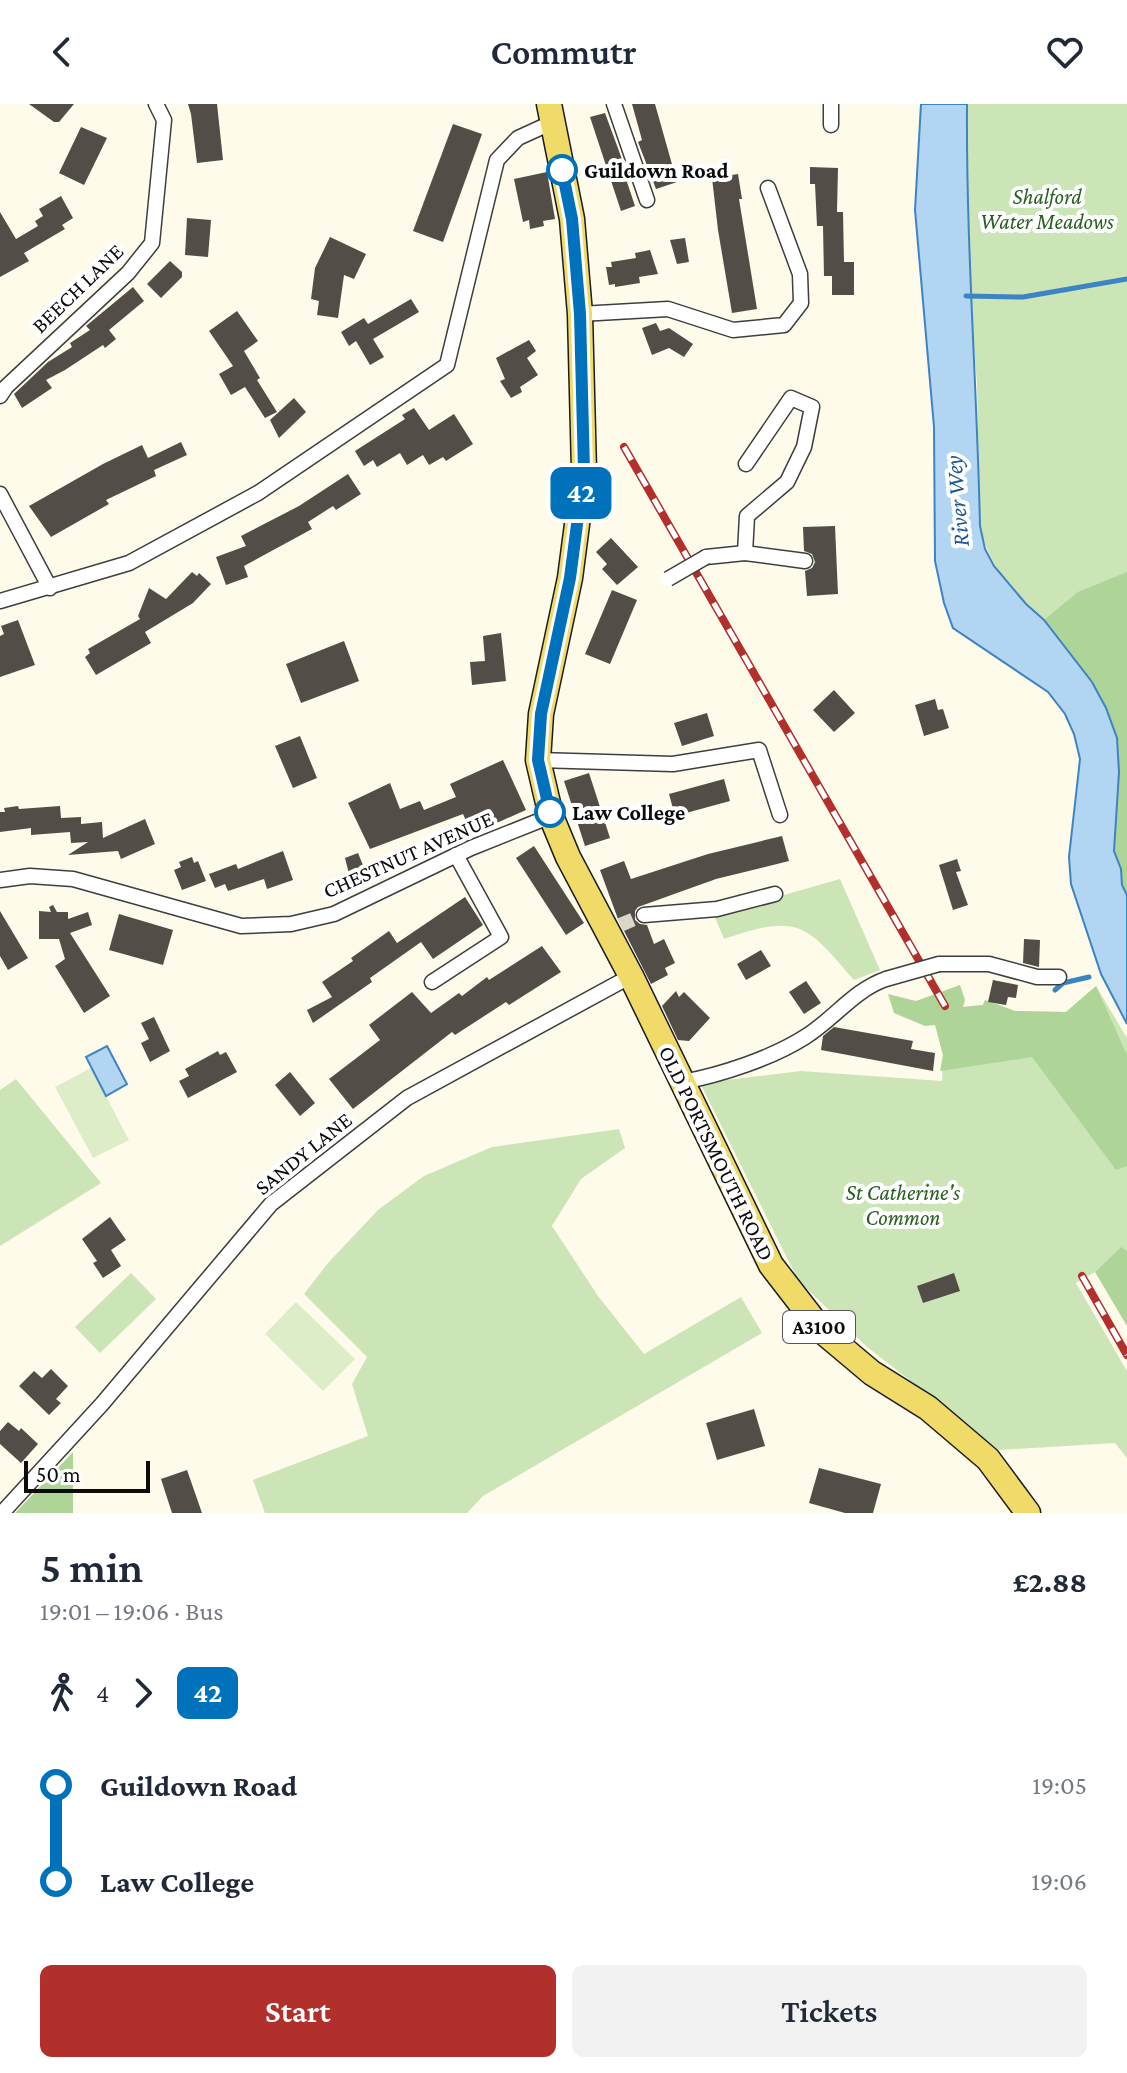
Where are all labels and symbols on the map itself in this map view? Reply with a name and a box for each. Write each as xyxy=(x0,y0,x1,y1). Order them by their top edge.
marker: Guildown Road xyxy=(547,155,577,185)
place label: Guildown Road xyxy=(584,158,729,183)
park label: Shalford Water Meadows xyxy=(980,184,1114,234)
street label: BEECH LANE xyxy=(26,239,128,338)
water label: River Wey xyxy=(939,454,974,548)
line badge: 42 xyxy=(545,467,617,519)
marker: Law College xyxy=(535,797,565,827)
place label: Law College xyxy=(572,800,685,825)
street label: CHESTNUT AVENUE xyxy=(319,806,497,903)
street label: OLD PORTSMOUTH ROAD xyxy=(654,1042,779,1265)
street label: SANDY LANE xyxy=(250,1107,357,1200)
park label: St Catherine's Common xyxy=(846,1180,960,1230)
road number: A3100 xyxy=(783,1311,855,1343)
scale bar xyxy=(24,1457,150,1493)

